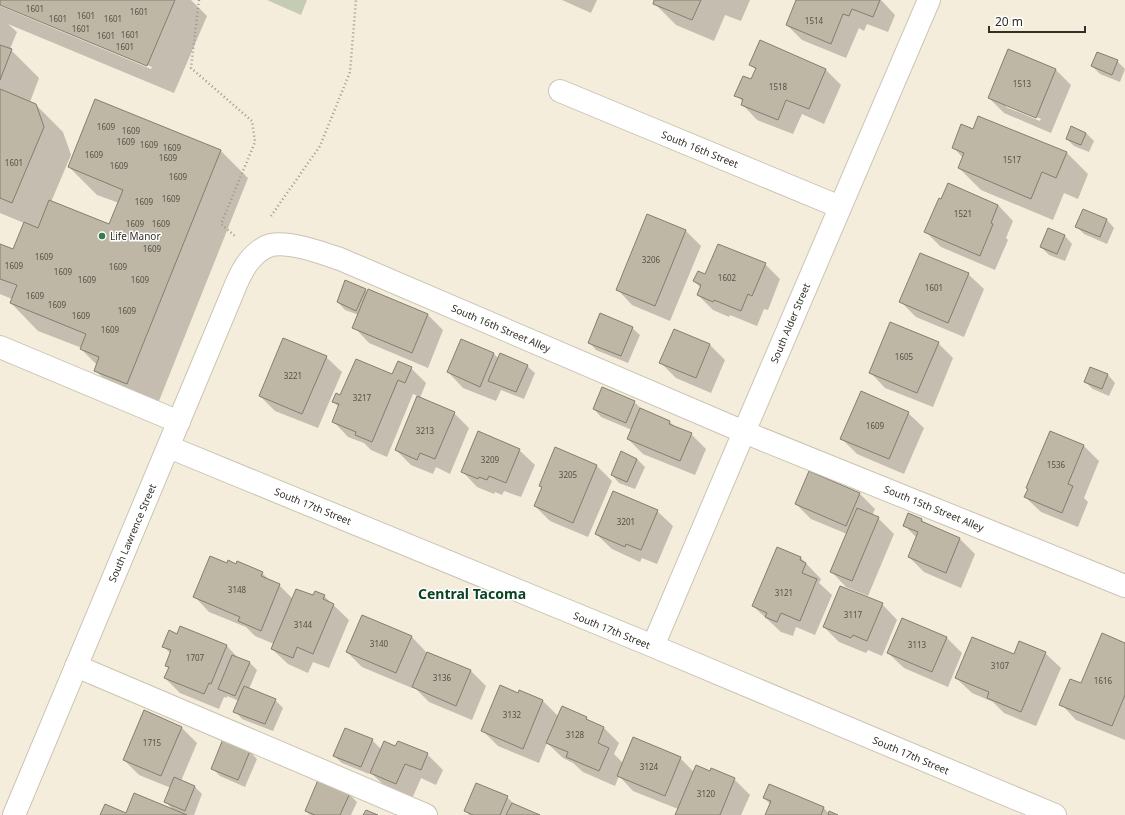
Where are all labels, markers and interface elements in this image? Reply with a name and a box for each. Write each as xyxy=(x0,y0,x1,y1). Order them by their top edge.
house number: 1601 xyxy=(26,3,44,14)
house number: 1601 xyxy=(130,6,148,17)
scale bar xyxy=(989,8,1085,34)
house number: 1601 xyxy=(77,10,95,21)
house number: 1601 xyxy=(49,13,67,24)
house number: 1601 xyxy=(104,13,122,24)
text: 20 m xyxy=(995,13,1023,30)
house number: 1514 xyxy=(805,15,824,26)
house number: 1601 xyxy=(72,23,90,34)
house number: 1601 xyxy=(121,29,139,40)
house number: 1601 xyxy=(97,30,115,41)
house number: 1601 xyxy=(116,41,134,52)
house number: 1513 xyxy=(1013,78,1032,89)
house number: 1518 xyxy=(769,81,788,92)
house number: 1609 xyxy=(97,121,116,132)
house number: 1609 xyxy=(122,125,141,136)
street label: South 16th Street xyxy=(659,127,741,171)
house number: 1609 xyxy=(117,136,136,147)
house number: 1609 xyxy=(140,139,159,150)
house number: 1609 xyxy=(163,142,182,153)
house number: 1609 xyxy=(85,149,104,160)
house number: 1609 xyxy=(159,152,178,163)
house number: 1517 xyxy=(1003,154,1022,165)
house number: 1601 xyxy=(5,157,23,168)
house number: 1609 xyxy=(110,160,129,171)
house number: 1609 xyxy=(169,171,188,182)
house number: 1609 xyxy=(162,193,181,204)
house number: 1609 xyxy=(135,196,154,207)
house number: 1521 xyxy=(954,208,972,219)
house number: 1609 xyxy=(126,218,145,229)
house number: 1609 xyxy=(152,218,171,229)
place label: Life Manor xyxy=(110,229,161,243)
marker: Life Manor xyxy=(97,231,107,241)
house number: 1609 xyxy=(143,243,162,254)
house number: 1609 xyxy=(35,251,54,262)
house number: 3206 xyxy=(642,254,661,265)
house number: 1609 xyxy=(5,260,24,271)
house number: 1609 xyxy=(109,261,128,272)
house number: 1609 xyxy=(54,266,73,277)
house number: 1602 xyxy=(718,272,737,283)
house number: 1609 xyxy=(78,274,97,285)
house number: 1609 xyxy=(131,274,150,285)
street label: South Alder Street xyxy=(767,281,813,365)
house number: 1601 xyxy=(925,282,943,293)
house number: 1609 xyxy=(26,290,45,301)
house number: 1609 xyxy=(48,299,67,310)
street label: South 16th Street Alley xyxy=(449,301,554,356)
house number: 1609 xyxy=(118,305,137,316)
house number: 1609 xyxy=(72,310,91,321)
house number: 1609 xyxy=(101,324,120,335)
house number: 1605 xyxy=(895,351,914,362)
house number: 3221 xyxy=(284,370,302,381)
house number: 3217 xyxy=(353,392,372,403)
house number: 1609 xyxy=(866,420,885,431)
house number: 3213 xyxy=(416,425,435,436)
house number: 3209 xyxy=(481,454,500,465)
house number: 1536 xyxy=(1047,459,1066,470)
house number: 3205 xyxy=(559,469,578,480)
street label: South Lawrence Street xyxy=(105,481,159,584)
street label: South 15th Street Alley xyxy=(882,482,987,535)
street label: South 17th Street xyxy=(272,484,354,528)
house number: 3201 xyxy=(617,516,635,527)
house number: 3148 xyxy=(228,584,247,595)
district label: Central Tacoma xyxy=(418,584,526,603)
house number: 3121 xyxy=(775,587,793,598)
street label: South 17th Street xyxy=(571,608,653,652)
house number: 3117 xyxy=(844,609,863,620)
house number: 3144 xyxy=(294,619,313,630)
house number: 3140 xyxy=(370,638,389,649)
house number: 3113 xyxy=(908,639,927,650)
house number: 1707 xyxy=(186,652,205,663)
house number: 3107 xyxy=(991,660,1010,671)
house number: 3136 xyxy=(433,672,452,683)
house number: 1616 xyxy=(1094,675,1113,686)
house number: 3132 xyxy=(503,709,522,720)
house number: 3128 xyxy=(566,729,585,740)
street label: South 17th Street xyxy=(871,733,952,778)
house number: 1715 xyxy=(143,737,162,748)
house number: 3124 xyxy=(640,761,659,772)
house number: 3120 xyxy=(697,788,716,799)

